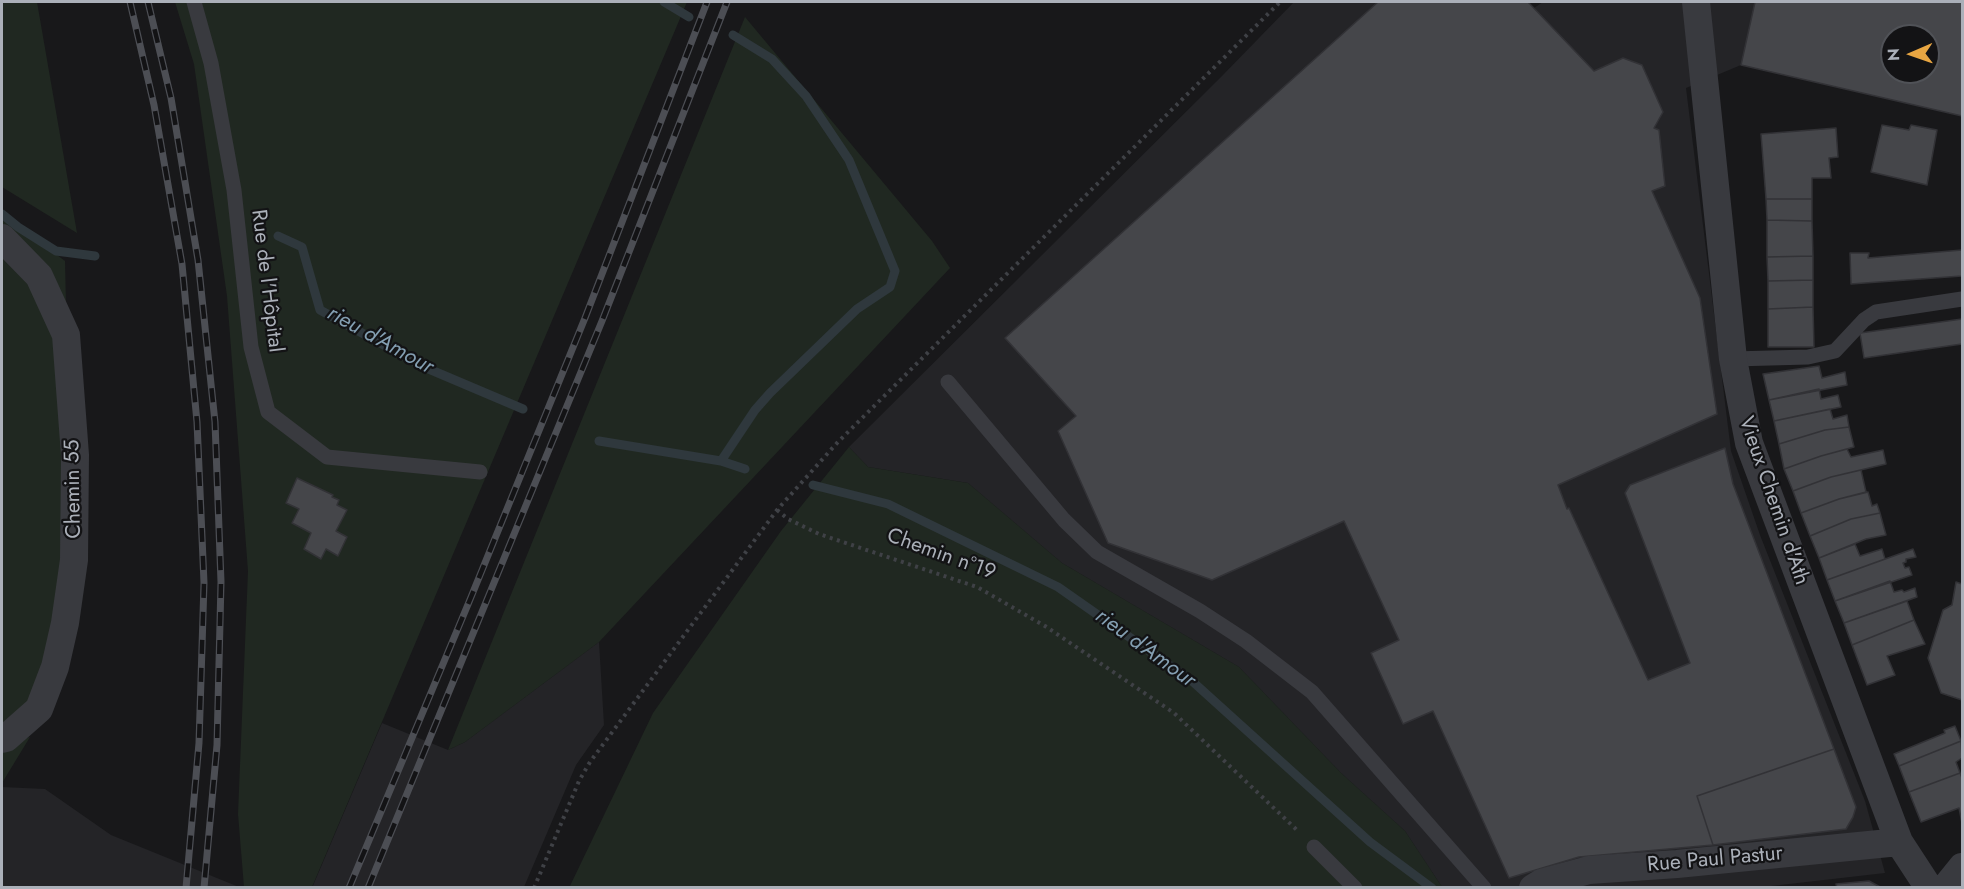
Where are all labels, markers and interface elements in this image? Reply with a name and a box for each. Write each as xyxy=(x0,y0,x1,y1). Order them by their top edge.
north arrow xyxy=(1880,24,1940,84)
text: N xyxy=(1882,48,1905,61)
street label: Rue de l'Hôpital xyxy=(245,208,287,354)
water label: rieu d'Amour xyxy=(322,301,438,381)
street label: Vieux Chemin d'Ath xyxy=(1732,414,1814,588)
street label: Chemin 55 xyxy=(61,439,87,539)
street label: Chemin n°19 xyxy=(883,524,999,586)
water label: rieu d'Amour xyxy=(1090,604,1200,694)
street label: Rue Paul Pastur xyxy=(1646,842,1784,878)

